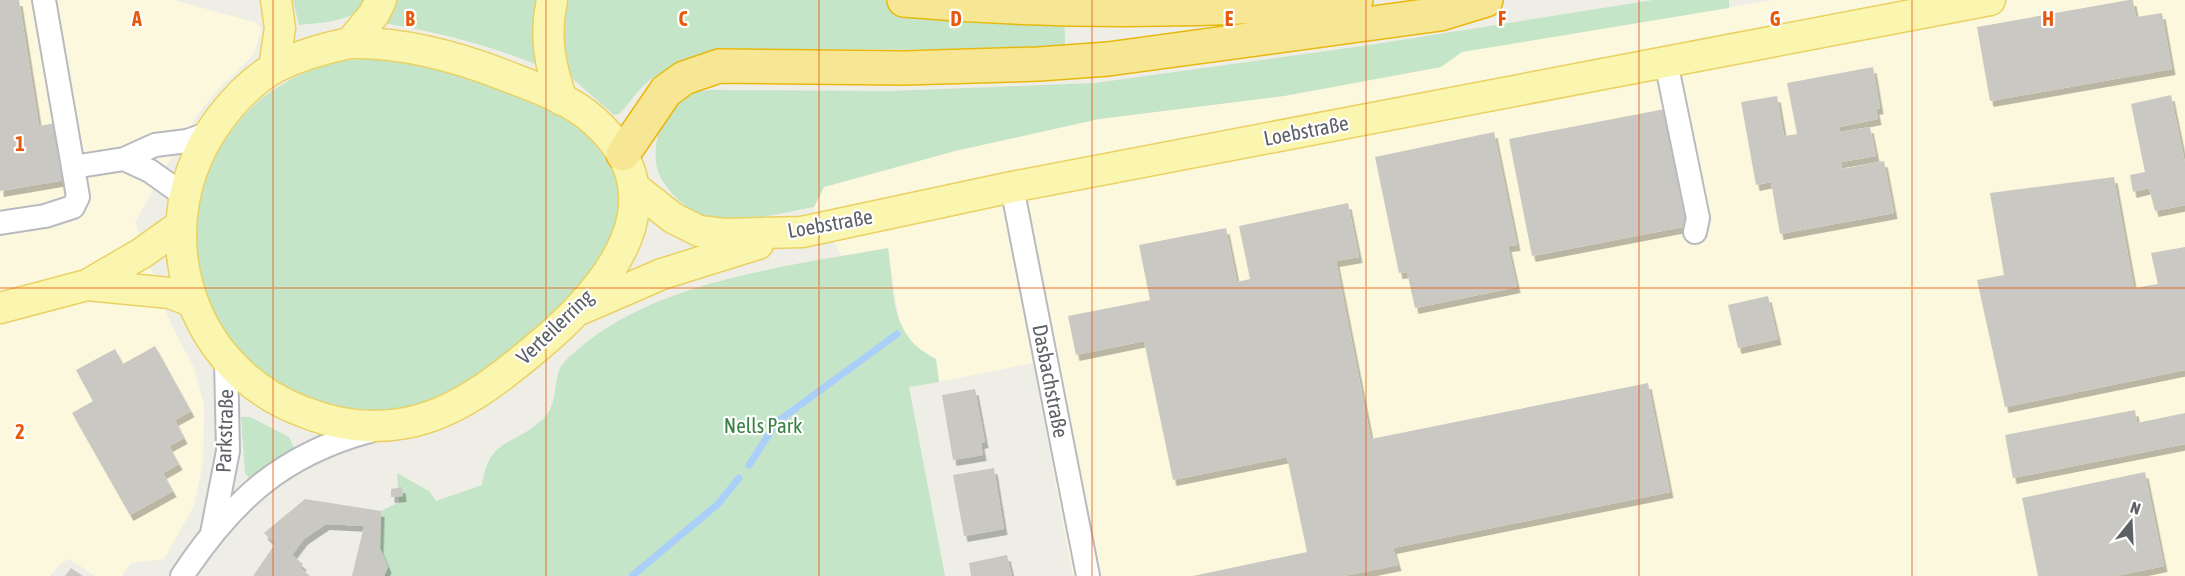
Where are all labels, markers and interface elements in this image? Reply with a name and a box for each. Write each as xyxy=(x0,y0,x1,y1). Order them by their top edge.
text: A xyxy=(131,7,142,30)
text: B xyxy=(405,7,415,30)
text: C xyxy=(679,7,688,30)
text: D xyxy=(950,7,962,30)
text: E xyxy=(1225,7,1234,30)
text: F xyxy=(1498,7,1506,30)
text: G xyxy=(1770,7,1781,30)
text: H xyxy=(2042,7,2054,30)
street label: Loebstraße xyxy=(1261,110,1350,150)
text: 1 xyxy=(15,132,25,155)
street label: Loebstraße xyxy=(785,204,874,242)
street label: Verteilerring xyxy=(511,284,597,369)
street label: Dasbachstraße xyxy=(1028,322,1074,440)
street label: Parkstraße xyxy=(211,389,237,473)
park label: Nells Park xyxy=(724,413,802,437)
text: 2 xyxy=(15,420,25,443)
north arrow xyxy=(2101,492,2161,552)
text: N xyxy=(2128,498,2143,518)

